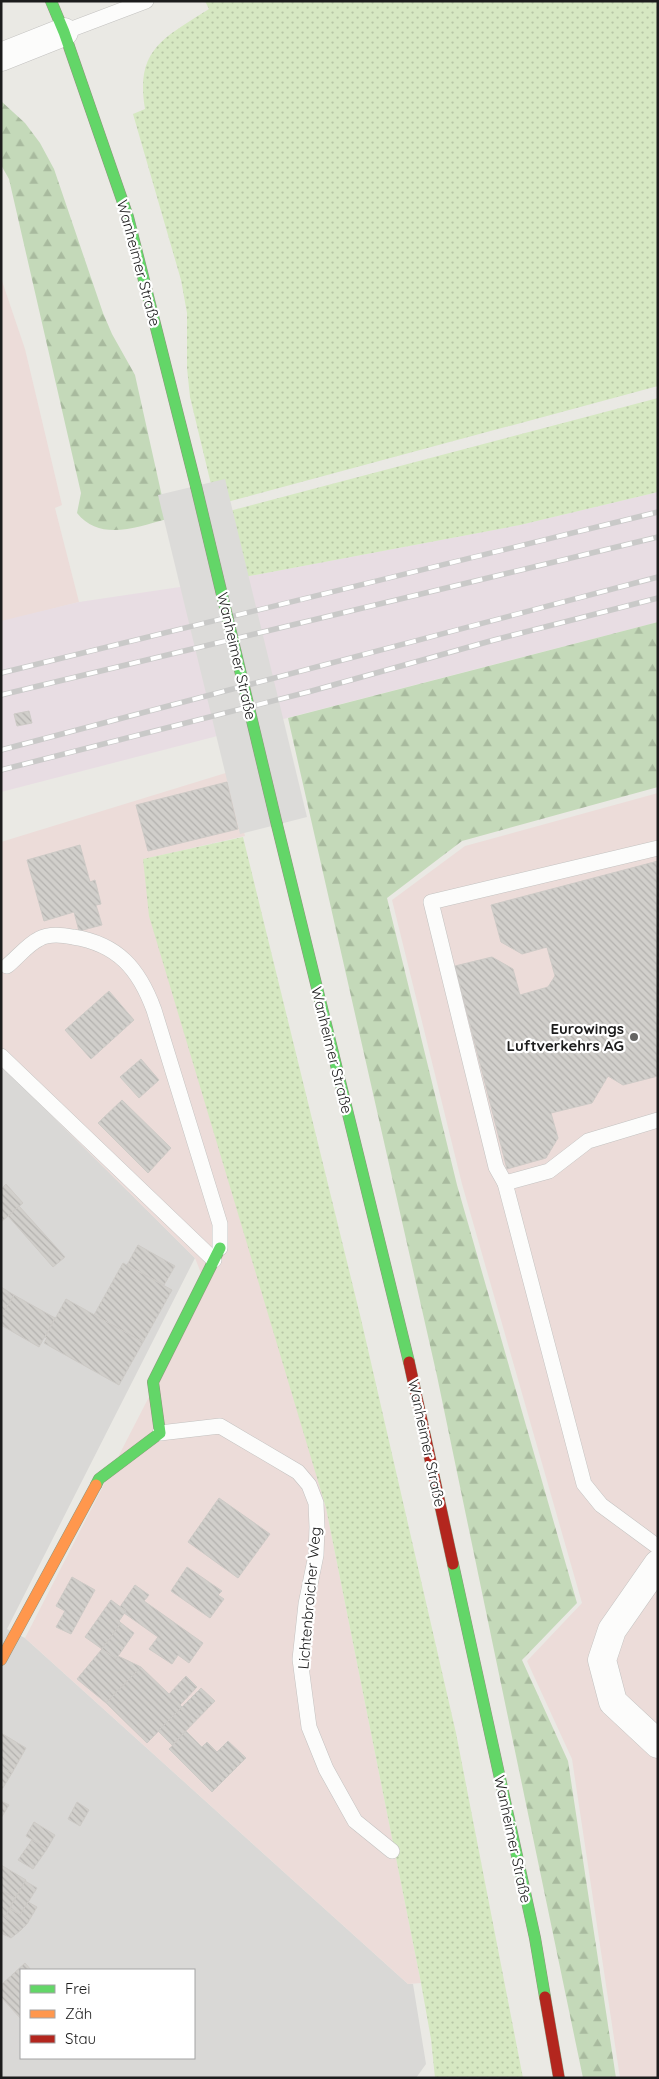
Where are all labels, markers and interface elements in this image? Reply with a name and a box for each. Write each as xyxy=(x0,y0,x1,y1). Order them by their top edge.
street label: Wanheimer Straße xyxy=(113,198,165,328)
street label: Wanheimer Straße xyxy=(213,590,261,722)
street label: Wanheimer Straße xyxy=(307,985,357,1115)
place label: Eurowings Luftverkehrs AG xyxy=(507,1019,624,1055)
marker: Eurowings Luftverkehrs AG xyxy=(628,1031,640,1043)
street label: Wanheimer Straße xyxy=(404,1377,450,1509)
street label: Lichtenbroicher Weg xyxy=(293,1526,325,1670)
street label: Wanheimer Straße xyxy=(490,1773,536,1905)
legend xyxy=(20,1969,195,2059)
text: Frei xyxy=(65,1979,91,1998)
text: Zäh xyxy=(65,2004,92,2023)
text: Stau xyxy=(65,2029,96,2048)

